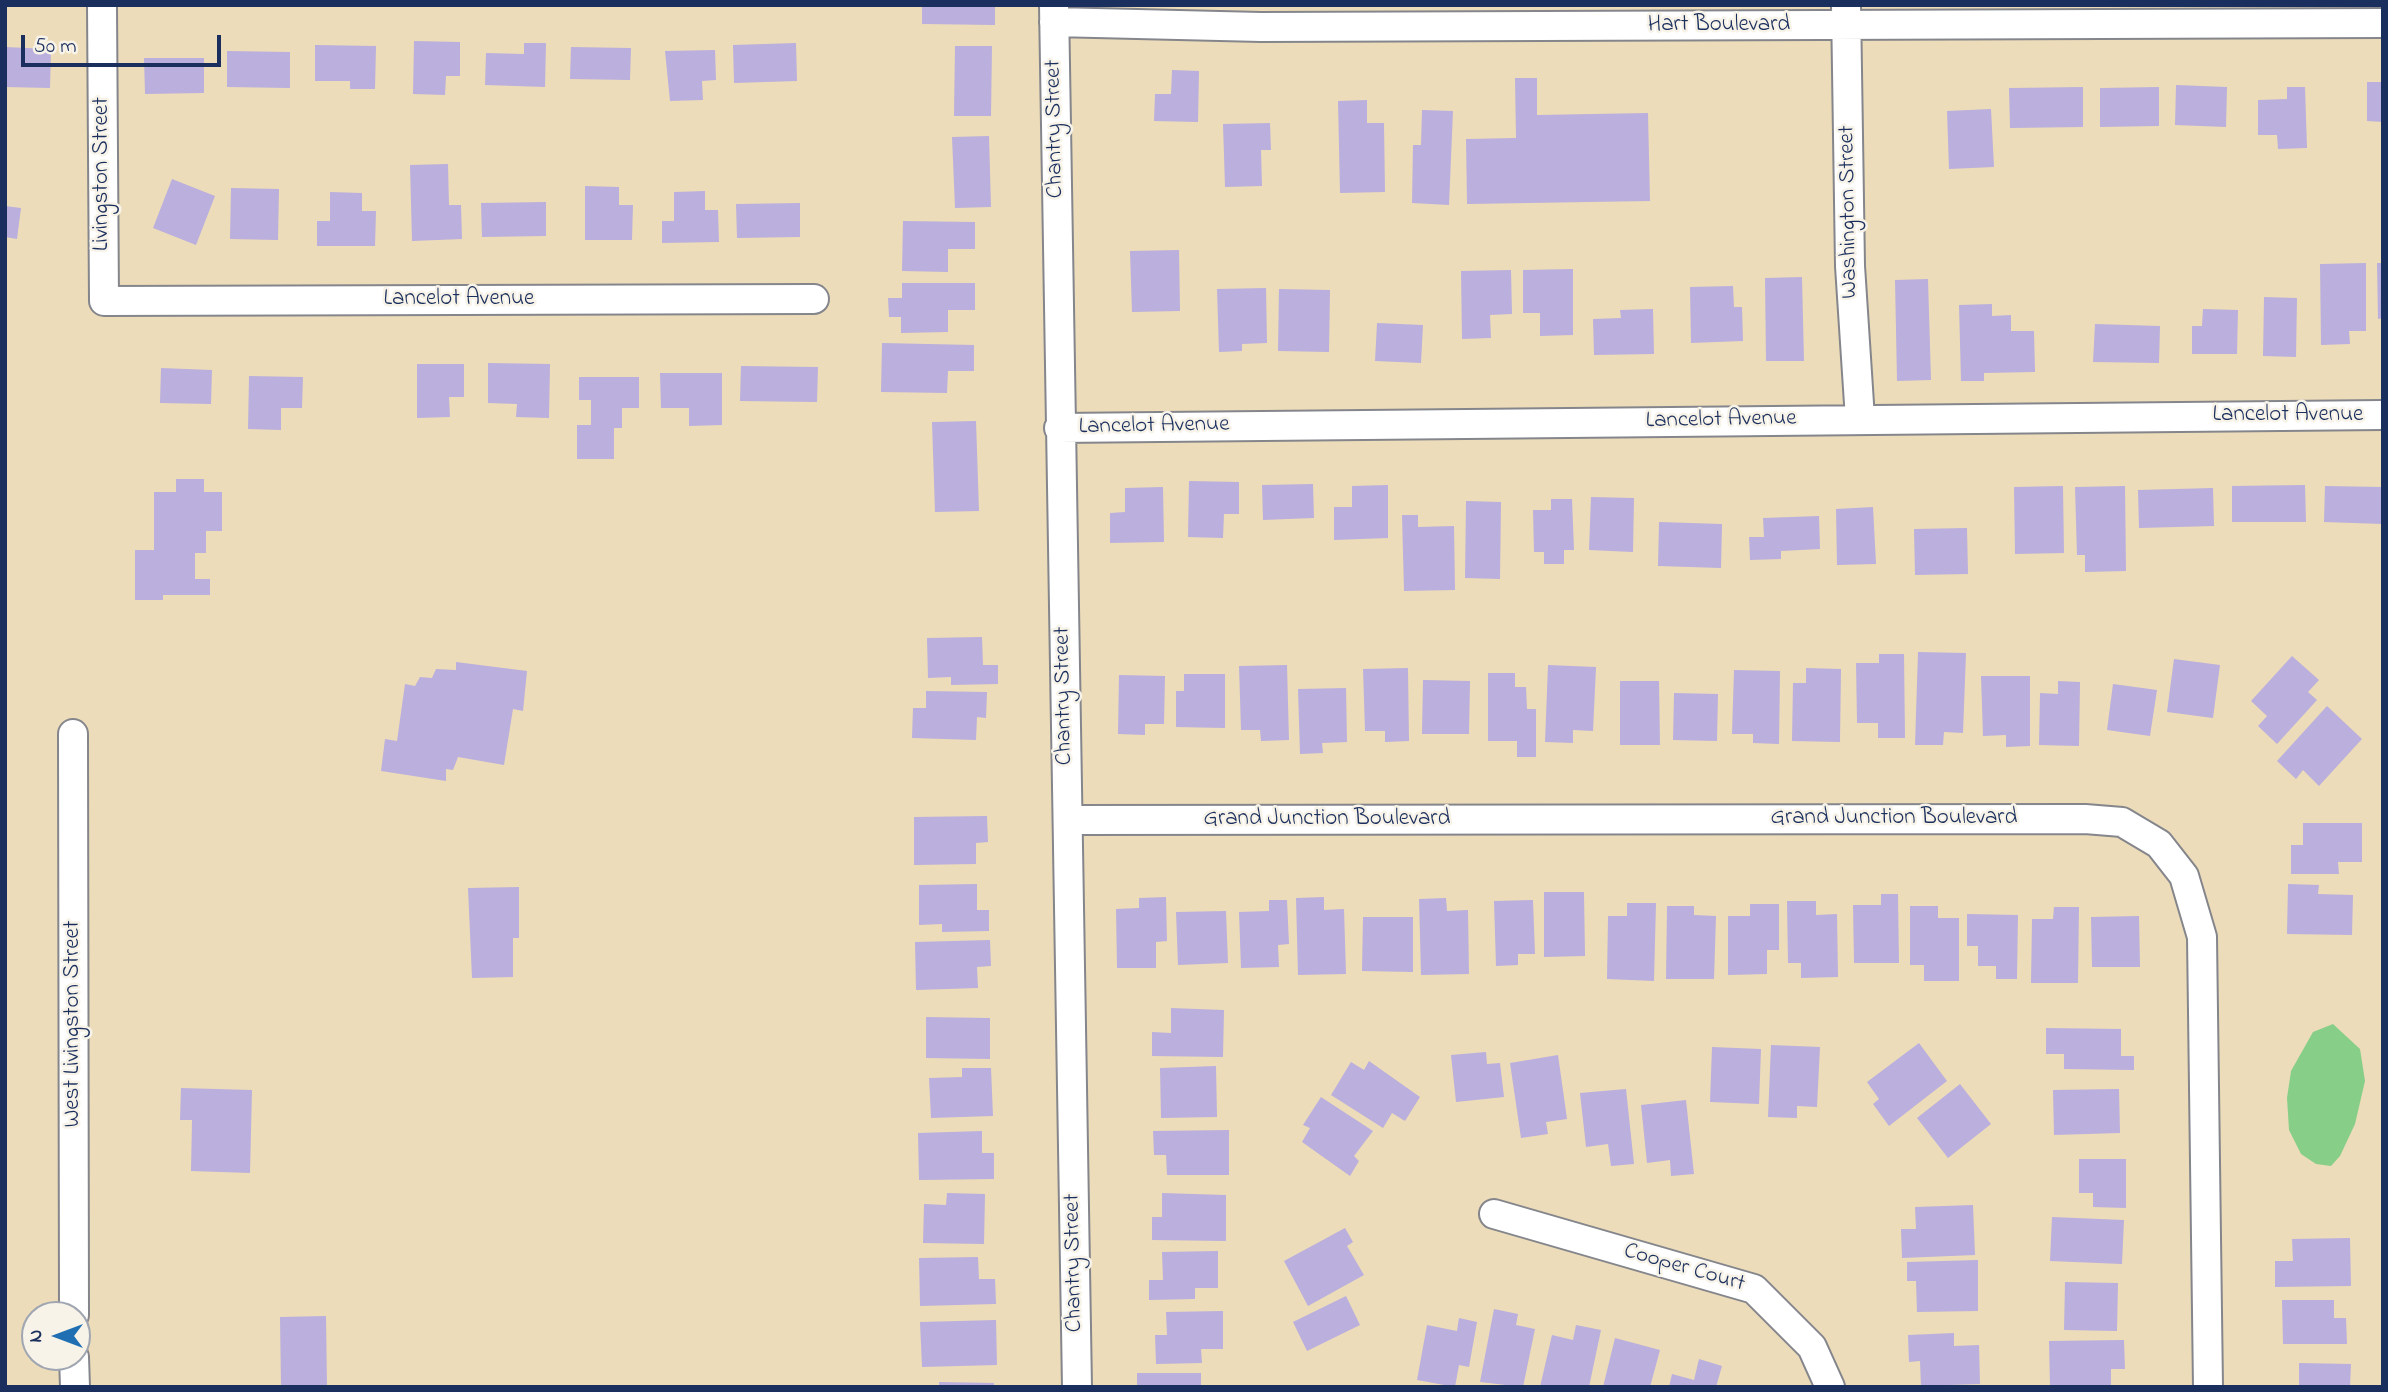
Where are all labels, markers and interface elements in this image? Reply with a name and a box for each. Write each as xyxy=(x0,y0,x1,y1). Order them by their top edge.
street label: Hart Boulevard xyxy=(1648,12,1790,40)
scale bar xyxy=(24,21,224,65)
text: 50 m xyxy=(34,32,77,62)
street label: Chantry Street xyxy=(1041,59,1071,199)
street label: Livingston Street xyxy=(89,97,117,251)
street label: Washington Street xyxy=(1835,125,1865,299)
street label: Lancelot Avenue xyxy=(384,286,534,314)
street label: Lancelot Avenue xyxy=(2213,402,2363,430)
street label: Lancelot Avenue xyxy=(1645,406,1797,436)
street label: Lancelot Avenue xyxy=(1078,412,1230,442)
street label: Chantry Street xyxy=(1050,626,1080,766)
street label: Grand Junction Boulevard xyxy=(1771,805,2017,833)
street label: Grand Junction Boulevard xyxy=(1204,806,1450,834)
street label: West Livingston Street xyxy=(60,920,88,1128)
street label: Chantry Street xyxy=(1060,1193,1090,1333)
street label: Cooper Court xyxy=(1620,1239,1748,1299)
north arrow xyxy=(21,1301,91,1371)
text: N xyxy=(23,1330,50,1342)

